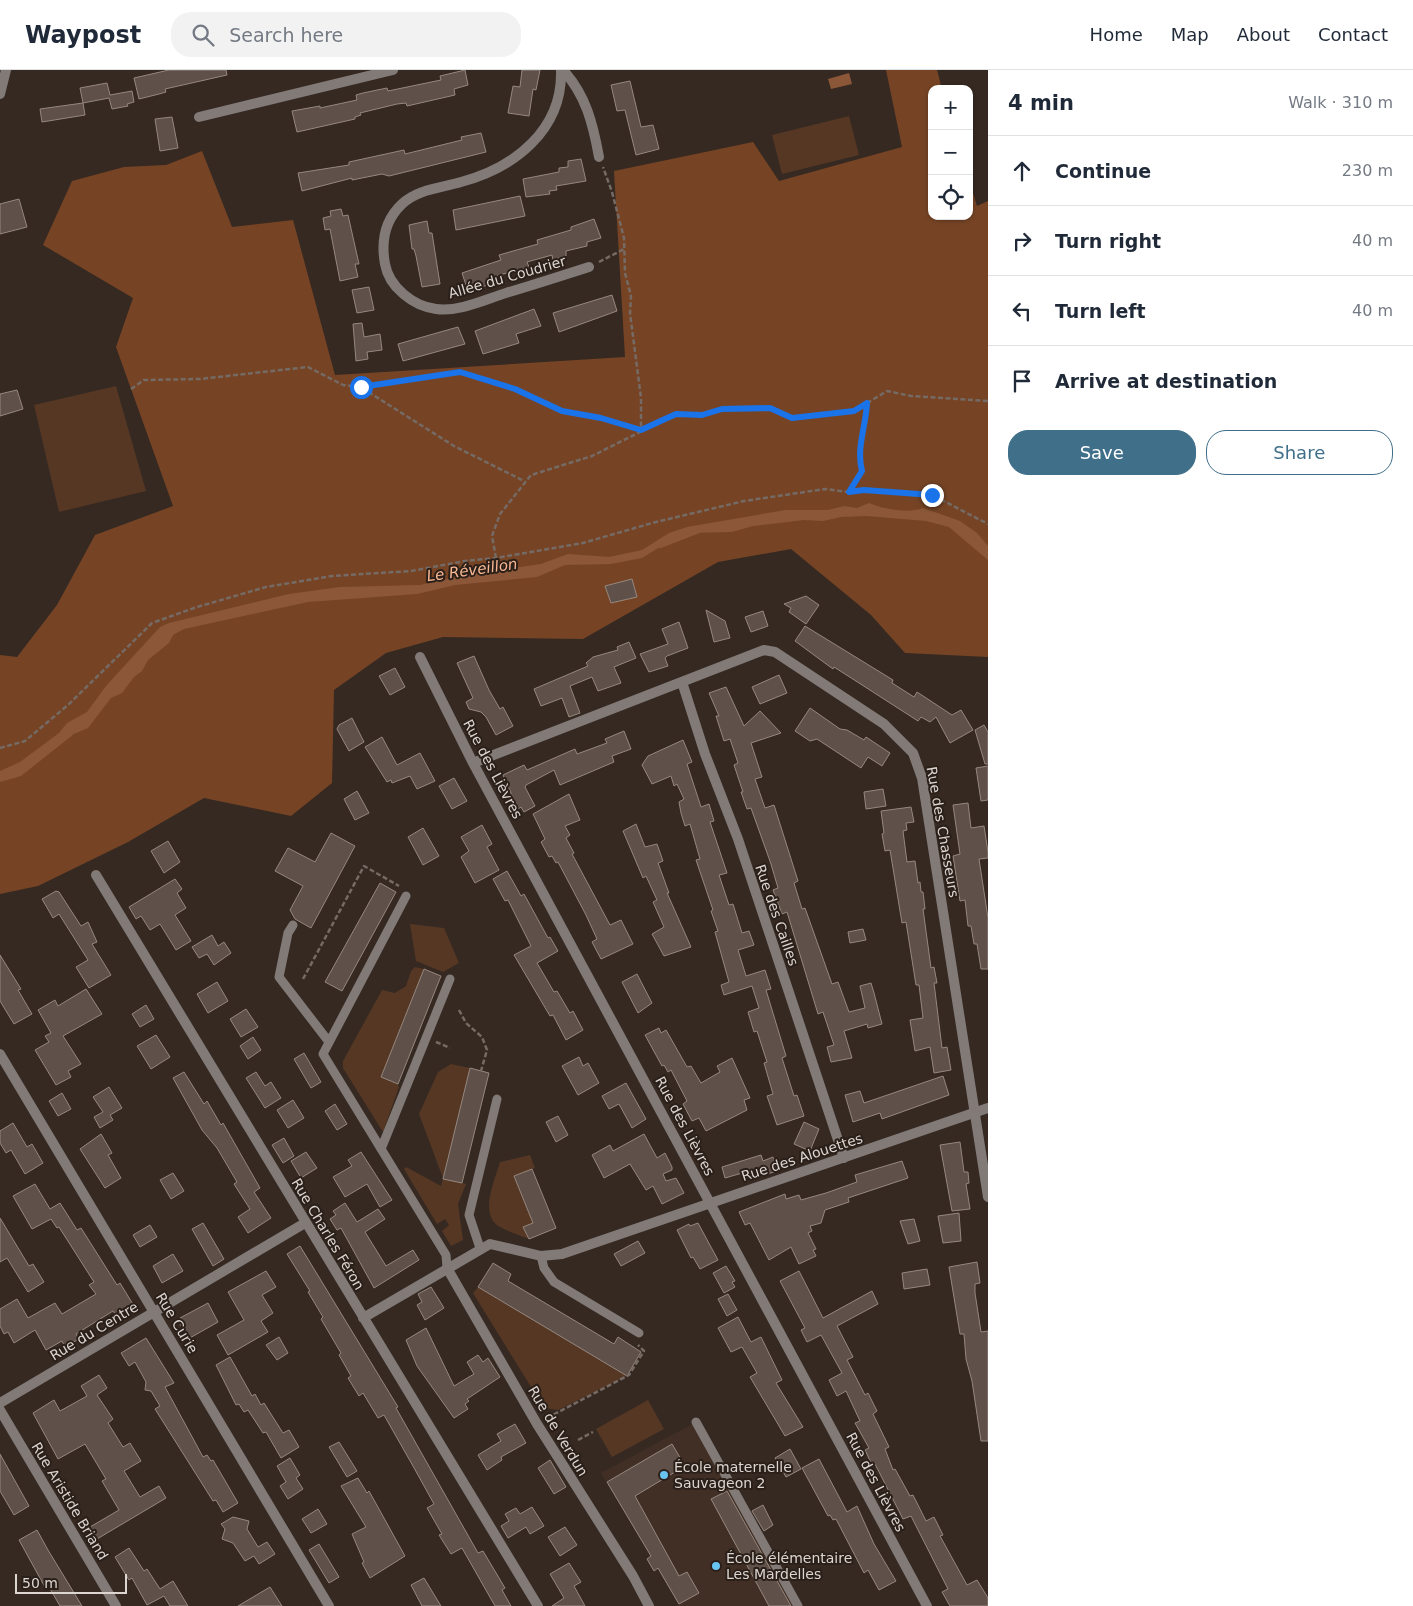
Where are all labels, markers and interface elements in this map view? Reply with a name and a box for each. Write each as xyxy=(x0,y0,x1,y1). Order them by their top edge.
search box xyxy=(171,12,521,57)
text: Waypost xyxy=(25,21,141,49)
icon: search xyxy=(189,21,217,49)
text: Search here xyxy=(229,24,343,46)
text: Home xyxy=(1090,24,1143,45)
text: Map xyxy=(1171,24,1209,45)
text: About xyxy=(1237,24,1290,45)
text: Contact xyxy=(1318,24,1388,45)
map controls xyxy=(928,85,973,220)
button: + xyxy=(928,85,973,130)
text: 4 min xyxy=(1008,91,1074,115)
text: Walk · 310 m xyxy=(1288,93,1393,112)
button: − xyxy=(928,130,973,175)
icon: ahead xyxy=(1008,157,1036,185)
text: Continue xyxy=(1055,160,1151,182)
text: 230 m xyxy=(1342,161,1393,180)
button: locate xyxy=(928,175,973,220)
icon: right xyxy=(1008,227,1036,255)
text: Turn right xyxy=(1055,230,1161,252)
text: 40 m xyxy=(1352,231,1393,250)
street label: Allée du Coudrier xyxy=(446,253,568,301)
icon: left xyxy=(1008,297,1036,325)
text: Turn left xyxy=(1055,300,1146,322)
text: 40 m xyxy=(1352,301,1393,320)
icon: arrive xyxy=(1008,367,1036,395)
text: Arrive at destination xyxy=(1055,370,1277,392)
route start xyxy=(350,376,373,399)
button: Save xyxy=(1008,430,1196,475)
button: Share xyxy=(1206,430,1393,475)
route end xyxy=(921,484,944,507)
water label: Le Réveillon xyxy=(426,555,518,585)
street label: Rue des Lièvres xyxy=(460,717,526,821)
street label: Rue des Chasseurs xyxy=(924,765,962,899)
street label: Rue des Cailles xyxy=(752,862,802,968)
street label: Rue des Lièvres xyxy=(652,1074,718,1178)
street label: Rue des Alouettes xyxy=(739,1130,865,1184)
street label: Rue Charles Féron xyxy=(288,1175,368,1293)
street label: Rue Curie xyxy=(153,1290,201,1356)
street label: Rue du Centre xyxy=(47,1298,141,1364)
street label: Rue de Verdun xyxy=(525,1383,591,1479)
street label: Rue des Lièvres xyxy=(843,1430,909,1534)
street label: Rue Aristide Briand xyxy=(29,1439,111,1563)
place label: École maternelle Sauvageon 2 xyxy=(674,1459,792,1491)
marker: École maternelle Sauvageon 2 xyxy=(658,1469,670,1481)
place label: École élémentaire Les Mardelles xyxy=(726,1550,852,1582)
marker: École élémentaire Les Mardelles xyxy=(710,1560,722,1572)
scale bar xyxy=(15,1571,128,1594)
text: 50 m xyxy=(22,1575,58,1591)

